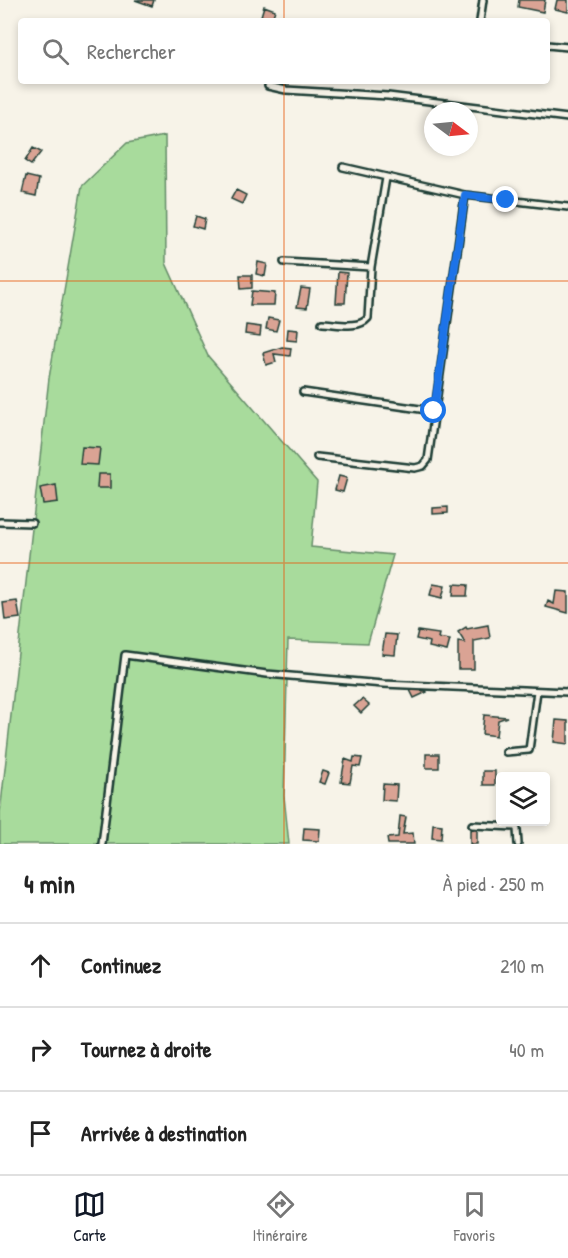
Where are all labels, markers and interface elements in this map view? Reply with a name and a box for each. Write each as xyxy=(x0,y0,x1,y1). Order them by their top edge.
search box xyxy=(18,18,550,84)
icon: search xyxy=(39,35,72,68)
text: Rechercher xyxy=(87,36,176,66)
north arrow xyxy=(424,102,478,156)
route end xyxy=(492,186,518,212)
route start xyxy=(420,397,446,423)
map controls xyxy=(496,772,550,826)
button: layers xyxy=(496,772,550,826)
text: 4 min xyxy=(24,866,75,901)
text: À pied · 250 m xyxy=(443,870,544,897)
icon: ahead xyxy=(24,949,57,982)
text: Continuez xyxy=(81,950,161,980)
text: 210 m xyxy=(500,952,544,979)
icon: right xyxy=(24,1033,57,1066)
text: Tournez à droite xyxy=(81,1034,211,1064)
text: 40 m xyxy=(509,1036,544,1063)
icon: arrive xyxy=(24,1117,57,1150)
text: Arrivée à destination xyxy=(81,1118,247,1148)
tab: Carte xyxy=(73,1188,106,1246)
tab: Itinéraire xyxy=(253,1188,308,1246)
tab: Favoris xyxy=(454,1188,495,1246)

